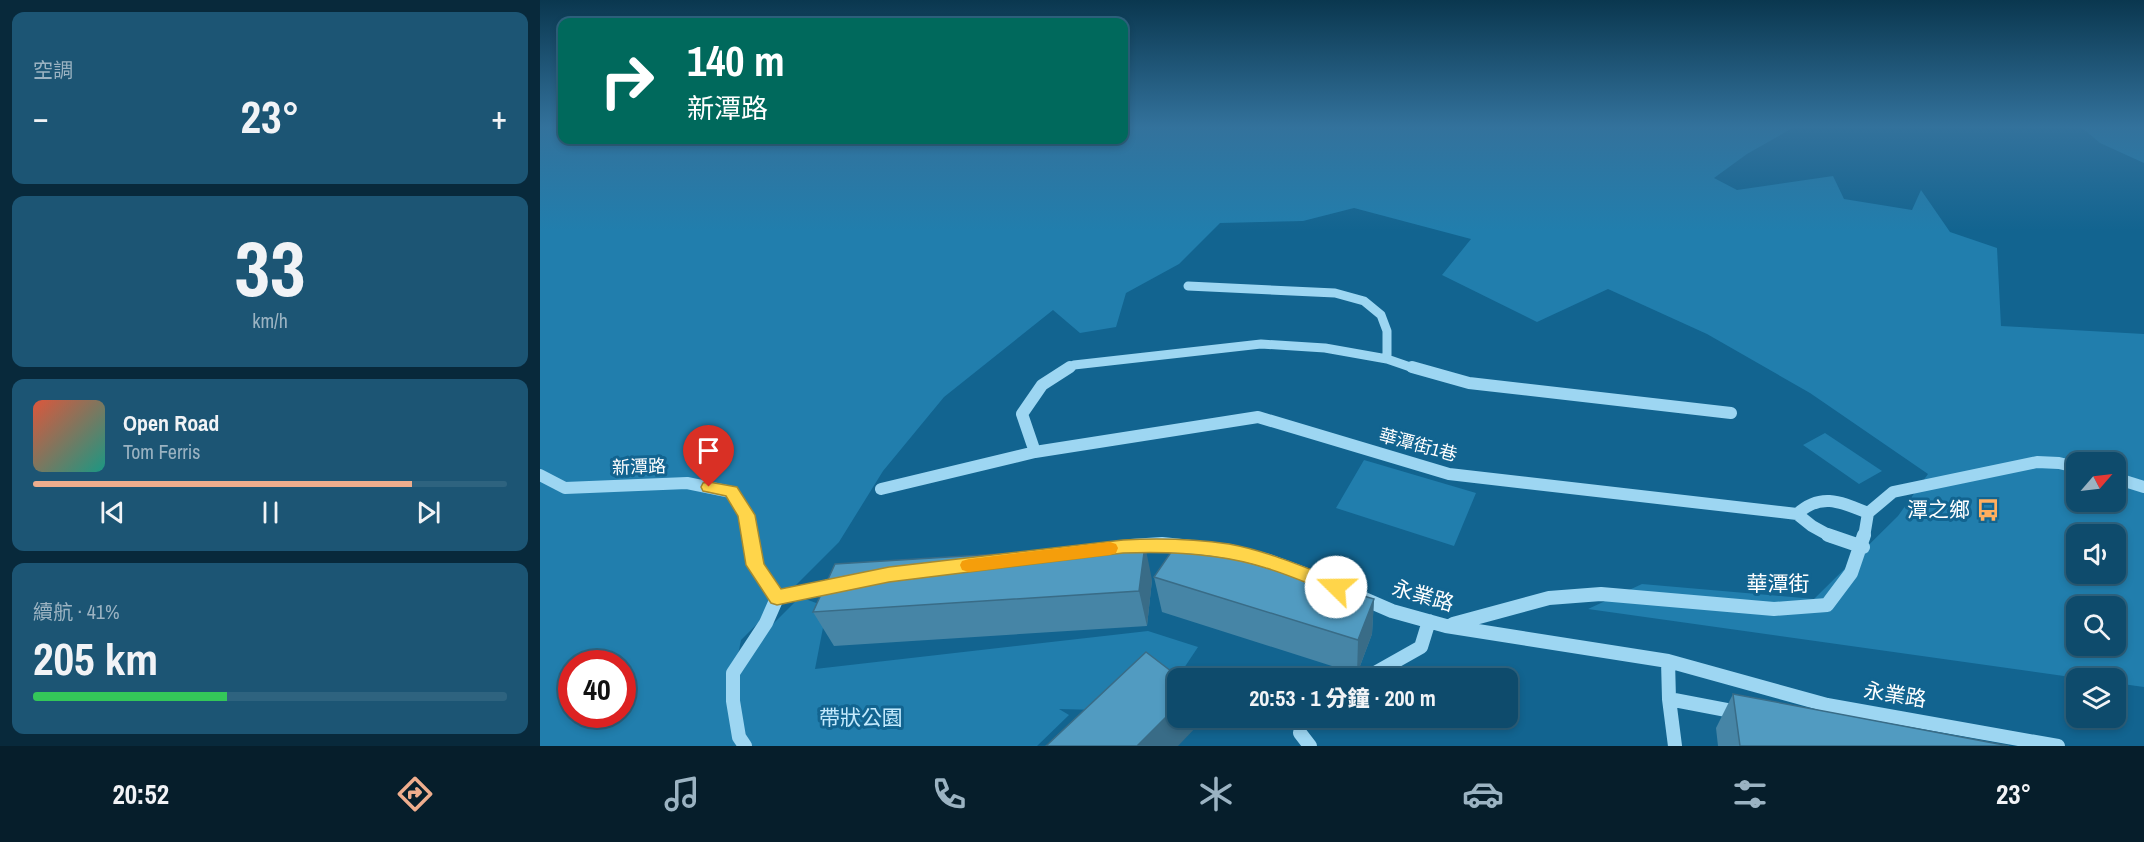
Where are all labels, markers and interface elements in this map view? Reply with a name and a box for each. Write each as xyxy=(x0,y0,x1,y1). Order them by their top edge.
text: 140 m xyxy=(687,33,785,89)
icon: right xyxy=(588,42,666,120)
text: 空調 xyxy=(33,56,73,83)
text: 23° xyxy=(240,86,300,147)
text: 新潭路 xyxy=(687,90,768,126)
text: − xyxy=(33,95,49,139)
text: + xyxy=(491,95,507,139)
text: 33 xyxy=(234,215,306,320)
text: km/h xyxy=(252,307,288,334)
text: Open Road xyxy=(123,408,219,438)
street label: 華潭街1巷 xyxy=(1376,422,1460,467)
pin xyxy=(683,425,734,487)
icon: arrive xyxy=(692,434,725,467)
text: Tom Ferris xyxy=(123,438,201,465)
north arrow xyxy=(2066,452,2126,512)
map controls xyxy=(2066,452,2126,728)
street label: 新潭路 xyxy=(612,453,666,480)
place label: 潭之鄉 xyxy=(1907,495,1970,524)
icon: previous xyxy=(96,496,129,529)
icon: pause xyxy=(254,496,287,529)
icon: next xyxy=(412,496,445,529)
bus stop icon: 潭之鄉 xyxy=(1975,497,2001,523)
button: sound xyxy=(2066,524,2126,584)
position arrow xyxy=(1304,555,1368,619)
street label: 華潭街 xyxy=(1747,569,1810,598)
street label: 永業路 xyxy=(1389,573,1457,618)
button: search xyxy=(2066,596,2126,656)
text: 續航 · 41% xyxy=(33,598,120,625)
text: 205 km xyxy=(33,628,158,689)
speed limit sign: 40 xyxy=(558,650,636,728)
button: layers xyxy=(2066,668,2126,728)
street label: 永業路 xyxy=(1862,675,1928,714)
text: 20:53 · 1 分鐘 · 200 m xyxy=(1249,683,1436,713)
park label: 帶狀公園 xyxy=(819,703,903,732)
icon: directions xyxy=(394,773,436,815)
icon: music xyxy=(661,773,703,815)
icon: phone xyxy=(928,773,970,815)
icon: climate xyxy=(1195,773,1237,815)
icon: car xyxy=(1462,773,1504,815)
icon: filters xyxy=(1729,773,1771,815)
text: 20:52 xyxy=(112,776,169,812)
text: 23° xyxy=(1996,776,2031,812)

